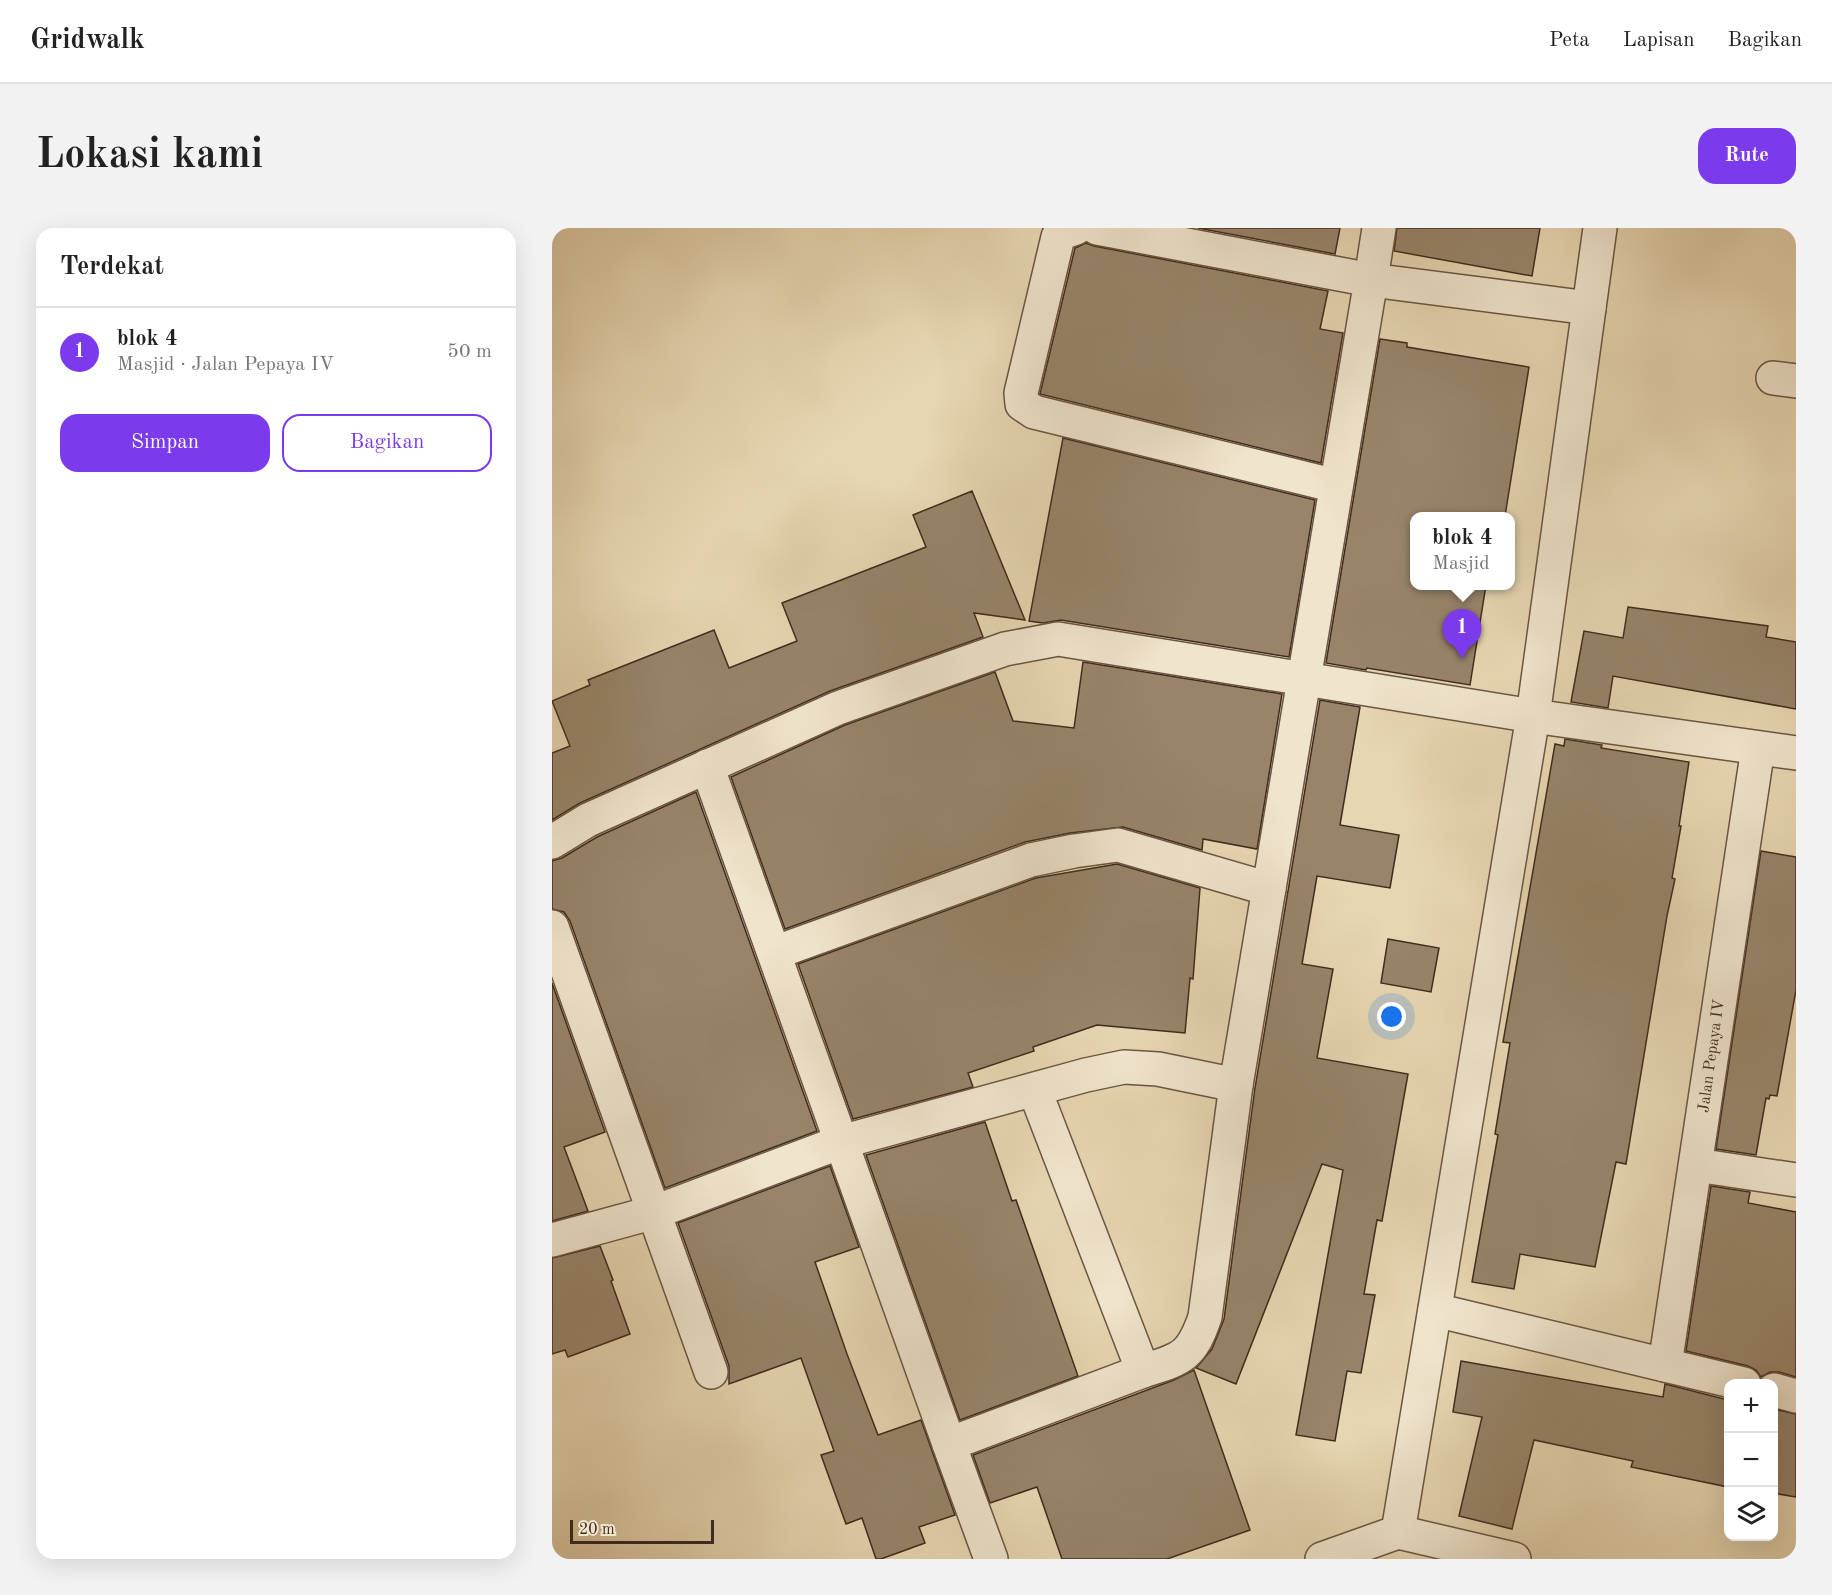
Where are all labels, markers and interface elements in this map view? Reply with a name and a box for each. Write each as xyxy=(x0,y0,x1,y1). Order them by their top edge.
text: Gridwalk xyxy=(30,27,145,55)
text: Peta xyxy=(1549,30,1590,51)
text: Lapisan xyxy=(1623,30,1694,51)
text: Bagikan xyxy=(1727,30,1802,51)
button: Rute xyxy=(1698,128,1796,184)
text: Lokasi kami xyxy=(36,135,263,177)
text: Terdekat xyxy=(60,254,164,280)
text: blok 4 xyxy=(117,328,178,350)
text: 1 xyxy=(74,342,85,362)
text: 50 m xyxy=(447,342,492,362)
text: Masjid · Jalan Pepaya IV xyxy=(117,355,334,375)
button: Simpan xyxy=(60,414,270,472)
button: Bagikan xyxy=(282,414,492,472)
popup xyxy=(1410,512,1515,590)
text: blok 4 xyxy=(1432,527,1493,549)
text: Masjid xyxy=(1432,554,1490,574)
pin: 1 xyxy=(1442,610,1482,659)
street label: Jalan Pepaya IV xyxy=(1696,998,1728,1114)
your location xyxy=(1377,1002,1406,1031)
map controls xyxy=(1724,1379,1778,1541)
button: + xyxy=(1724,1379,1778,1433)
button: − xyxy=(1724,1433,1778,1487)
button: layers xyxy=(1724,1487,1778,1541)
scale bar xyxy=(570,1517,714,1544)
text: 20 m xyxy=(579,1522,615,1538)

